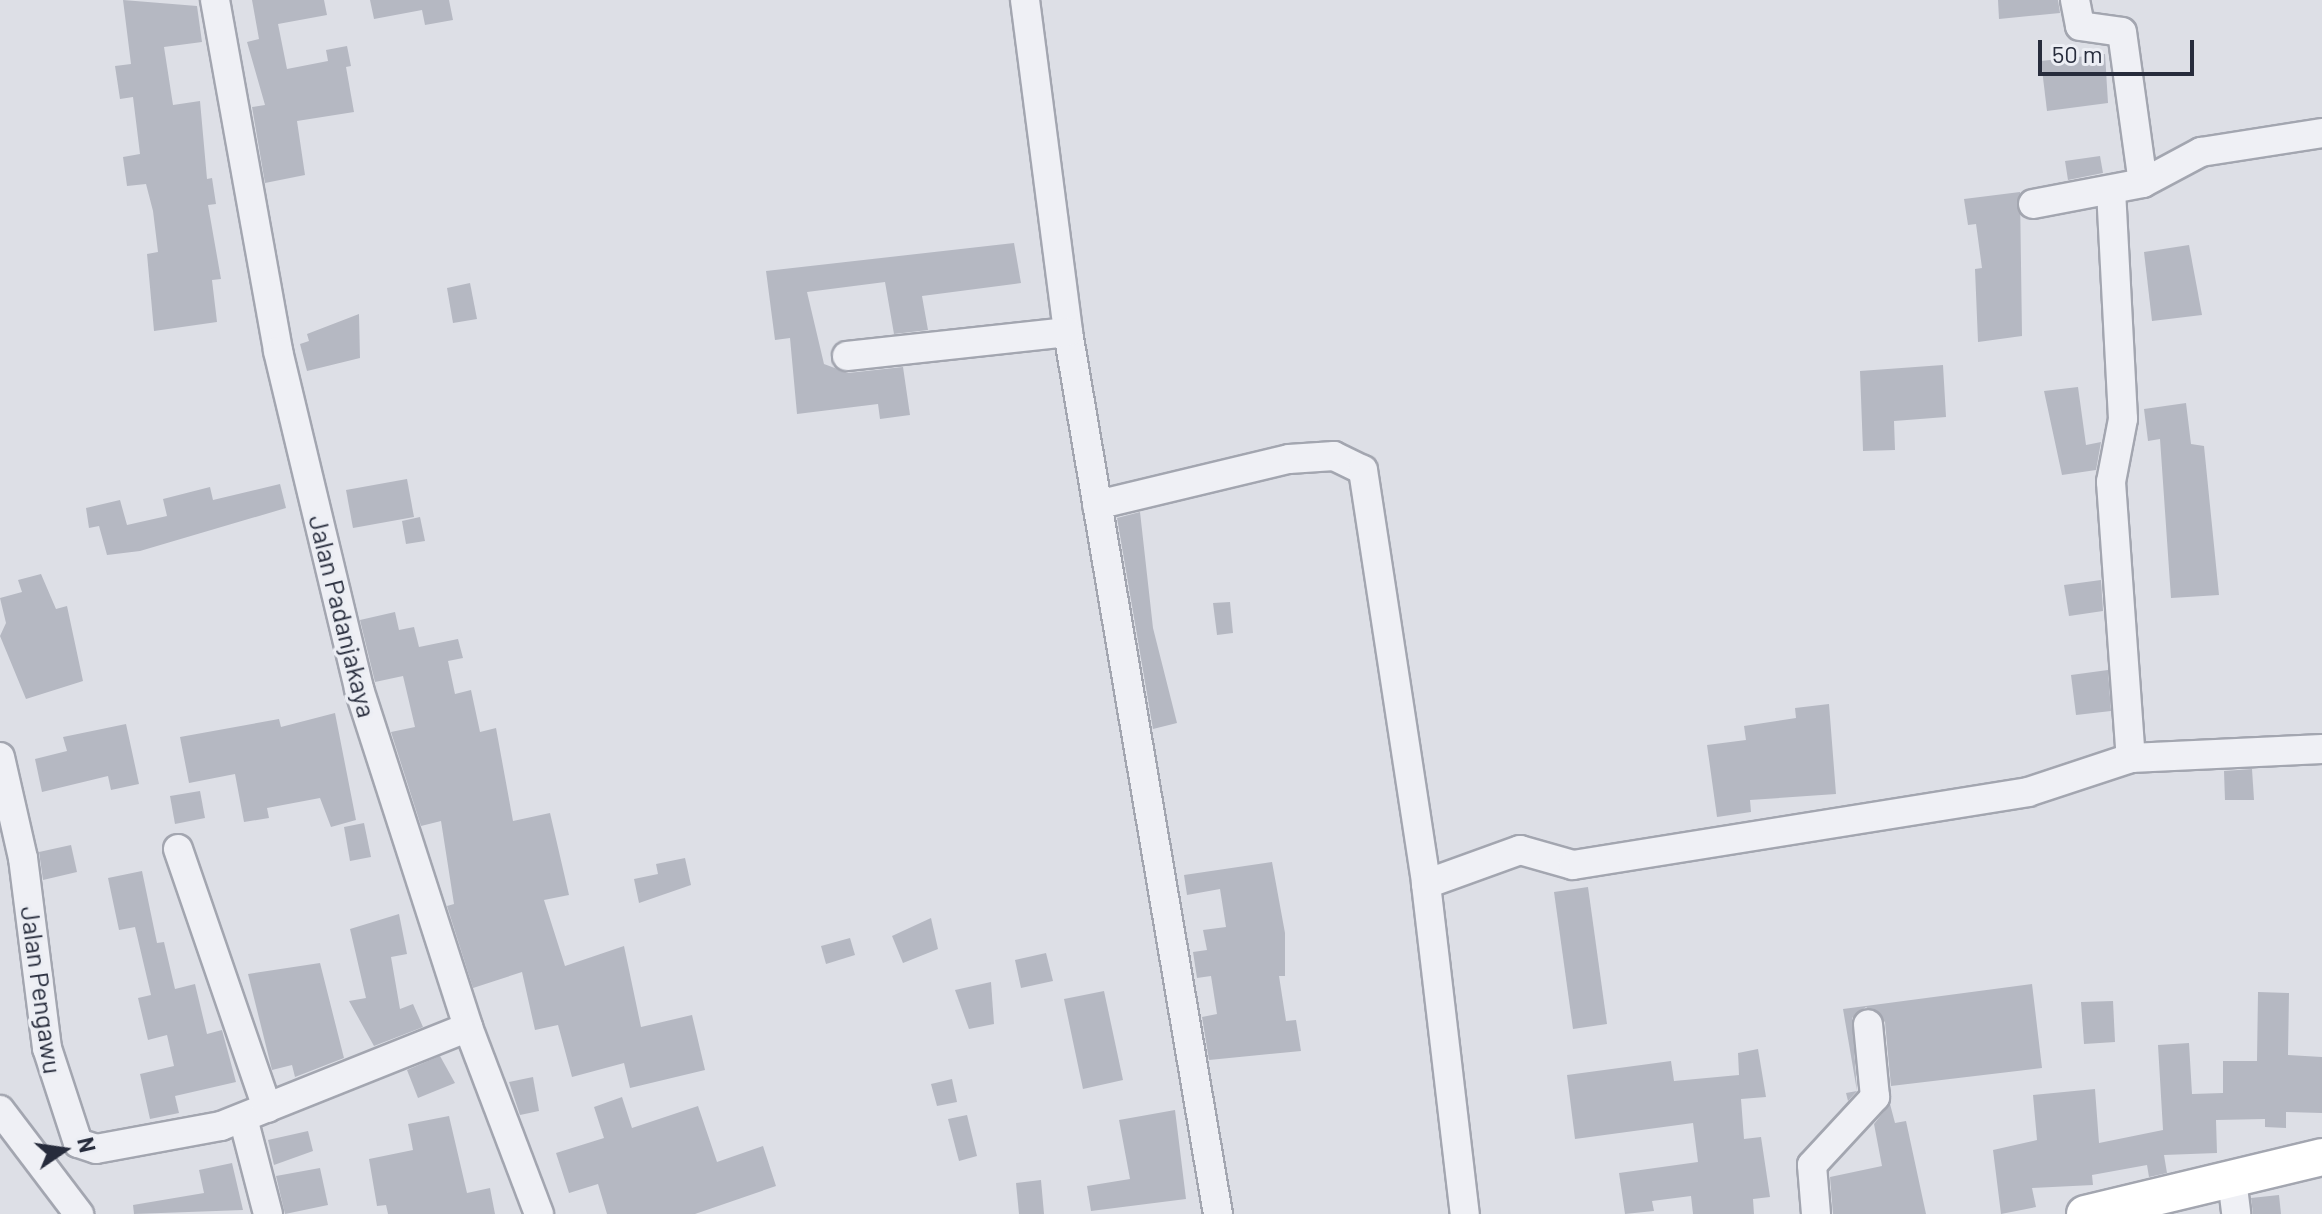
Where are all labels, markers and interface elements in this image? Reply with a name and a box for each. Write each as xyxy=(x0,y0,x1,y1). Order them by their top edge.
scale bar xyxy=(2042,24,2198,74)
text: 50 m xyxy=(2052,39,2103,68)
street label: Jalan Padanjakaya xyxy=(303,512,383,720)
street label: Jalan Pengawu xyxy=(15,904,69,1076)
north arrow xyxy=(24,1110,104,1190)
text: N xyxy=(73,1135,102,1155)

